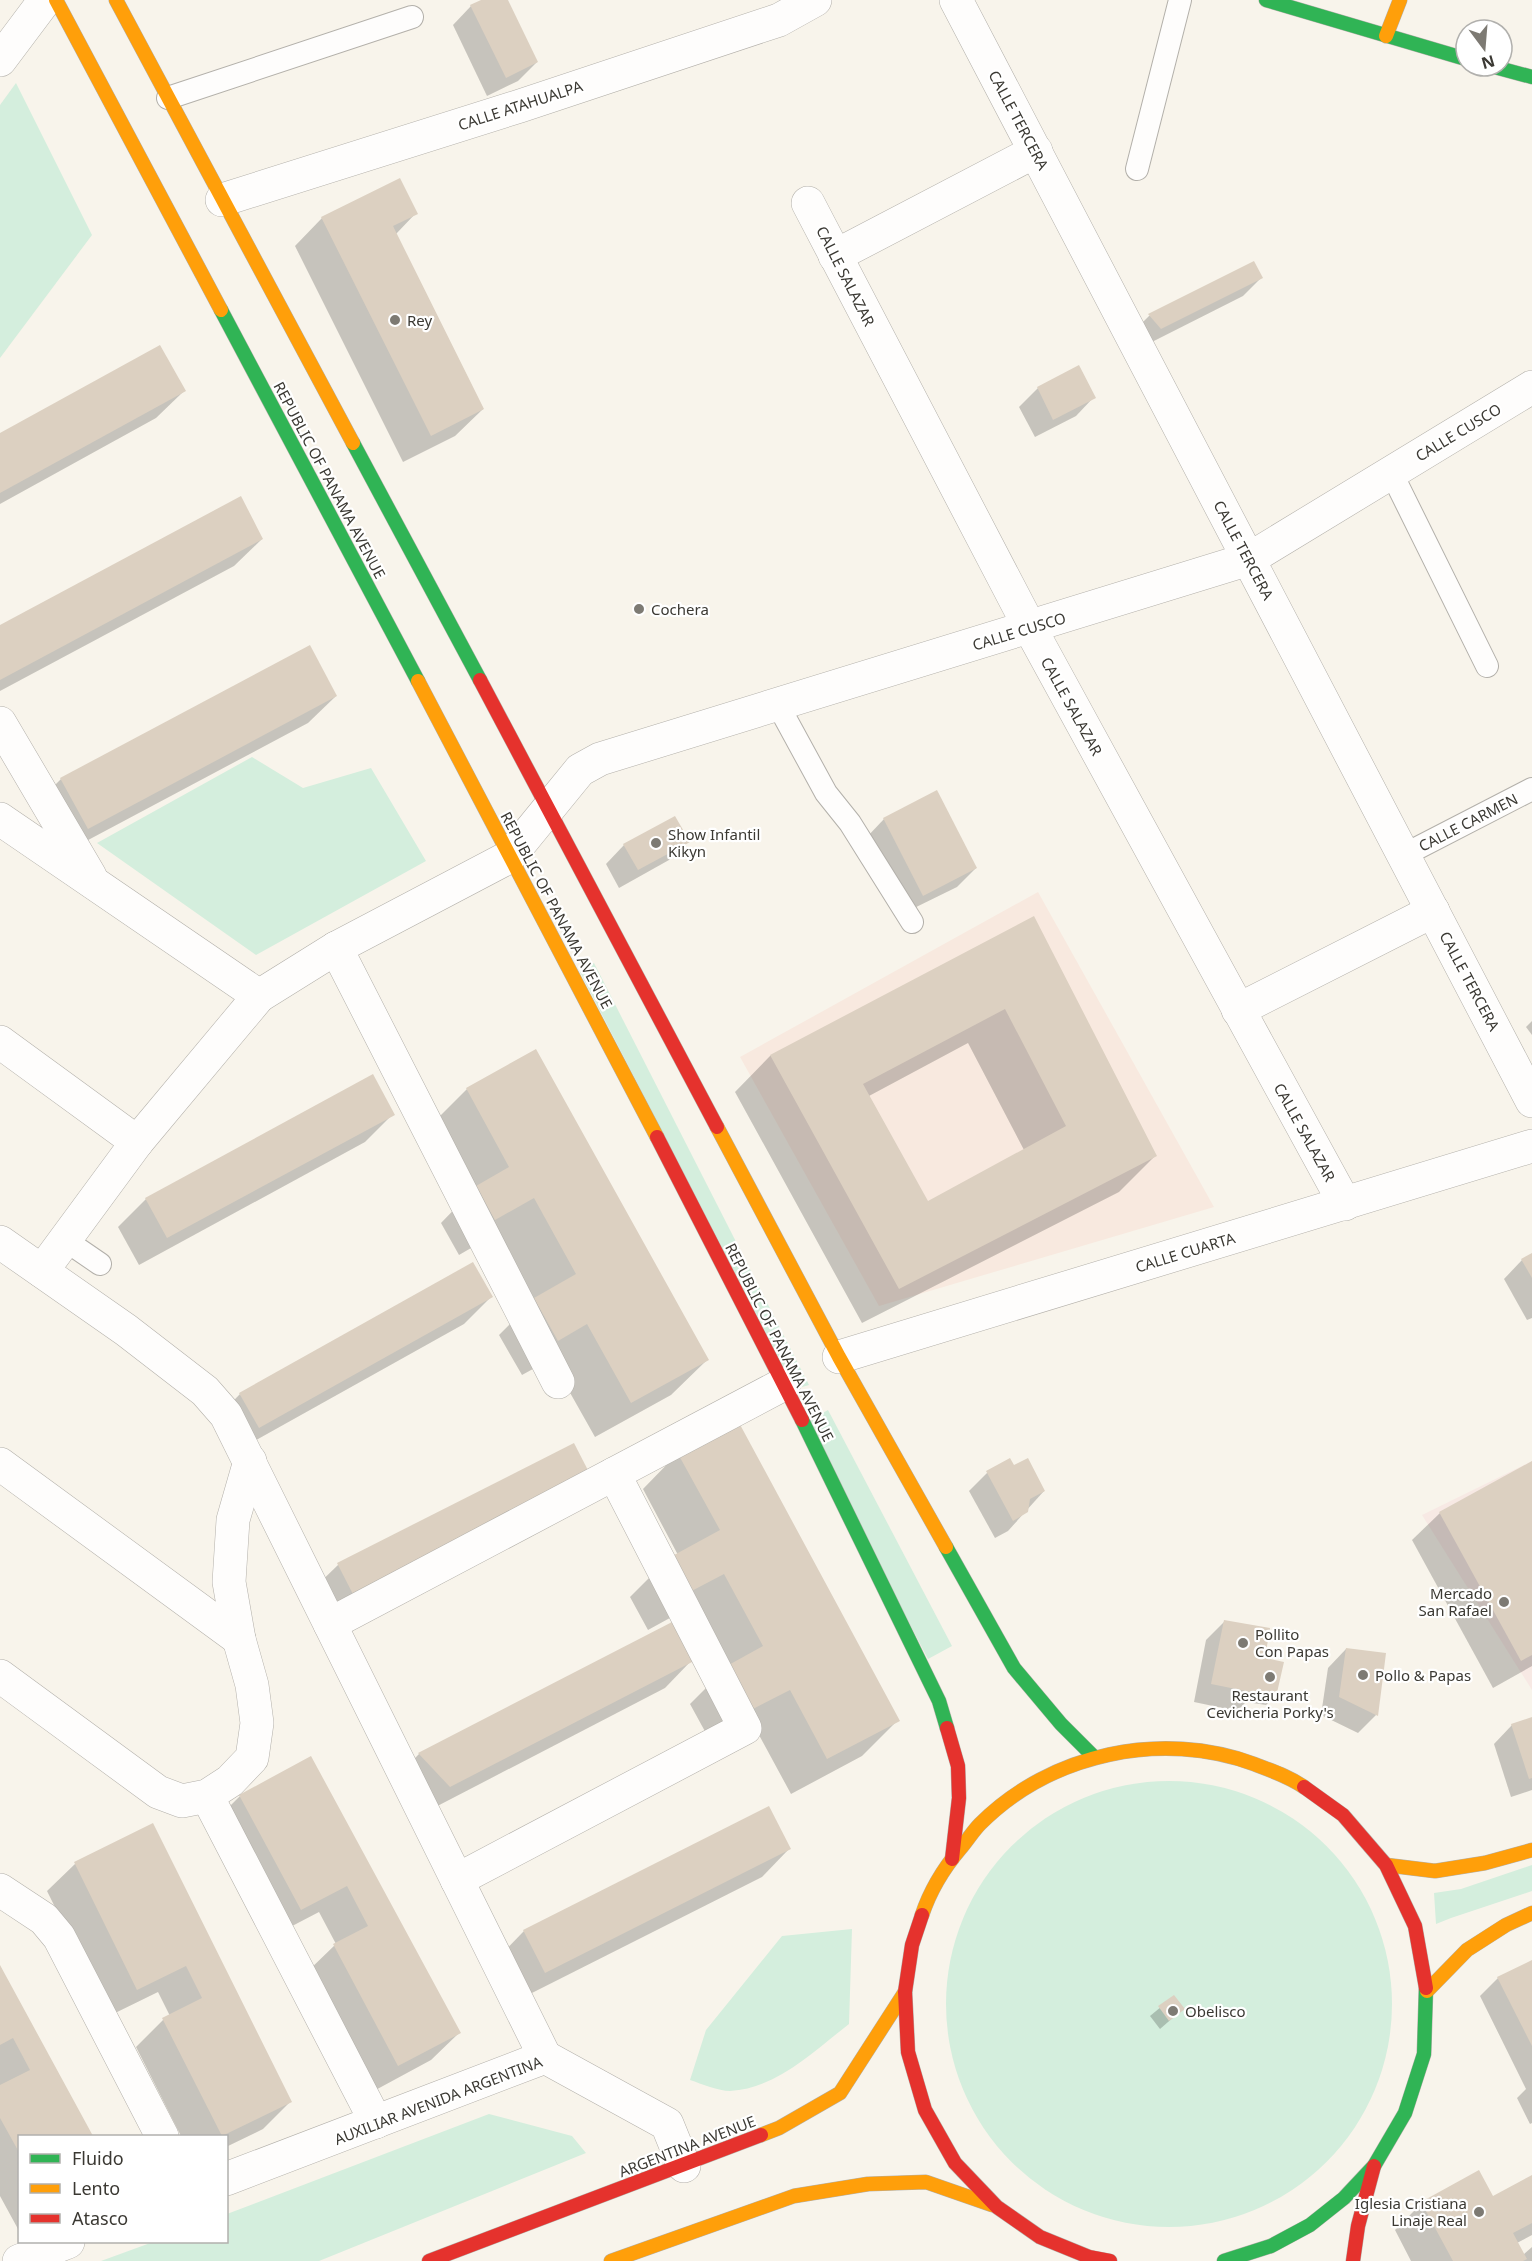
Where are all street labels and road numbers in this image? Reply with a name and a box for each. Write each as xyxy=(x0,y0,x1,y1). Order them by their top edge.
street label: CALLE TERCERA xyxy=(984,67,1054,174)
street label: CALLE ATAHUALPA xyxy=(455,75,585,135)
street label: CALLE SALAZAR xyxy=(812,223,880,330)
street label: REPUBLIC OF PANAMA AVENUE xyxy=(269,378,391,582)
street label: CALLE CUSCO xyxy=(1411,399,1505,465)
street label: CALLE TERCERA xyxy=(1209,497,1279,604)
street label: CALLE CUSCO xyxy=(970,607,1068,655)
street label: CALLE SALAZAR xyxy=(1037,653,1108,759)
street label: CALLE CARMEN xyxy=(1415,788,1521,856)
street label: REPUBLIC OF PANAMA AVENUE xyxy=(496,808,618,1012)
street label: CALLE TERCERA xyxy=(1435,928,1505,1035)
street label: CALLE SALAZAR xyxy=(1270,1079,1341,1185)
street label: CALLE CUARTA xyxy=(1133,1227,1238,1277)
street label: REPUBLIC OF PANAMA AVENUE xyxy=(721,1239,839,1445)
street label: AUXILIAR AVENIDA ARGENTINA xyxy=(331,2051,545,2149)
street label: ARGENTINA AVENUE xyxy=(616,2111,758,2181)

